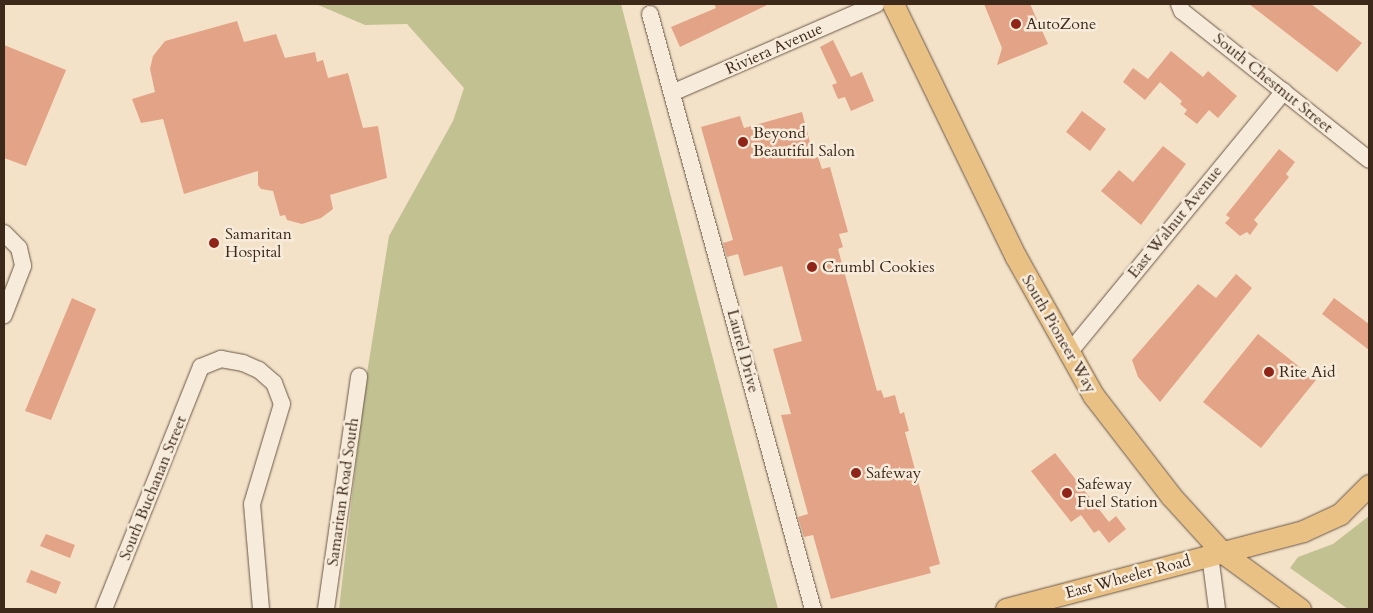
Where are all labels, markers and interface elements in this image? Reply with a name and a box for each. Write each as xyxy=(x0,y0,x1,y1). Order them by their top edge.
place label: AutoZone xyxy=(1026,14,1096,34)
marker: AutoZone xyxy=(1010,18,1022,30)
street label: Riviera Avenue xyxy=(722,19,826,79)
street label: South Chestnut Street xyxy=(1209,29,1337,137)
place label: Beyond Beautiful Salon xyxy=(753,123,855,161)
marker: Beyond Beautiful Salon xyxy=(737,136,749,148)
street label: East Walnut Avenue xyxy=(1124,162,1226,282)
place label: Samaritan Hospital xyxy=(225,224,292,262)
marker: Samaritan Hospital xyxy=(207,236,221,250)
place label: Crumbl Cookies xyxy=(822,257,935,277)
marker: Crumbl Cookies xyxy=(806,261,818,273)
street label: South Pioneer Way xyxy=(1017,272,1101,396)
street label: Laurel Drive xyxy=(723,307,763,395)
place label: Rite Aid xyxy=(1279,362,1336,382)
marker: Rite Aid xyxy=(1263,366,1275,378)
street label: South Buchanan Street xyxy=(115,413,191,563)
street label: Samaritan Road South xyxy=(323,416,363,568)
place label: Safeway xyxy=(866,463,921,483)
marker: Safeway xyxy=(850,467,862,479)
place label: Safeway Fuel Station xyxy=(1077,474,1158,512)
marker: Safeway Fuel Station xyxy=(1061,487,1073,499)
street label: East Wheeler Road xyxy=(1063,551,1193,603)

